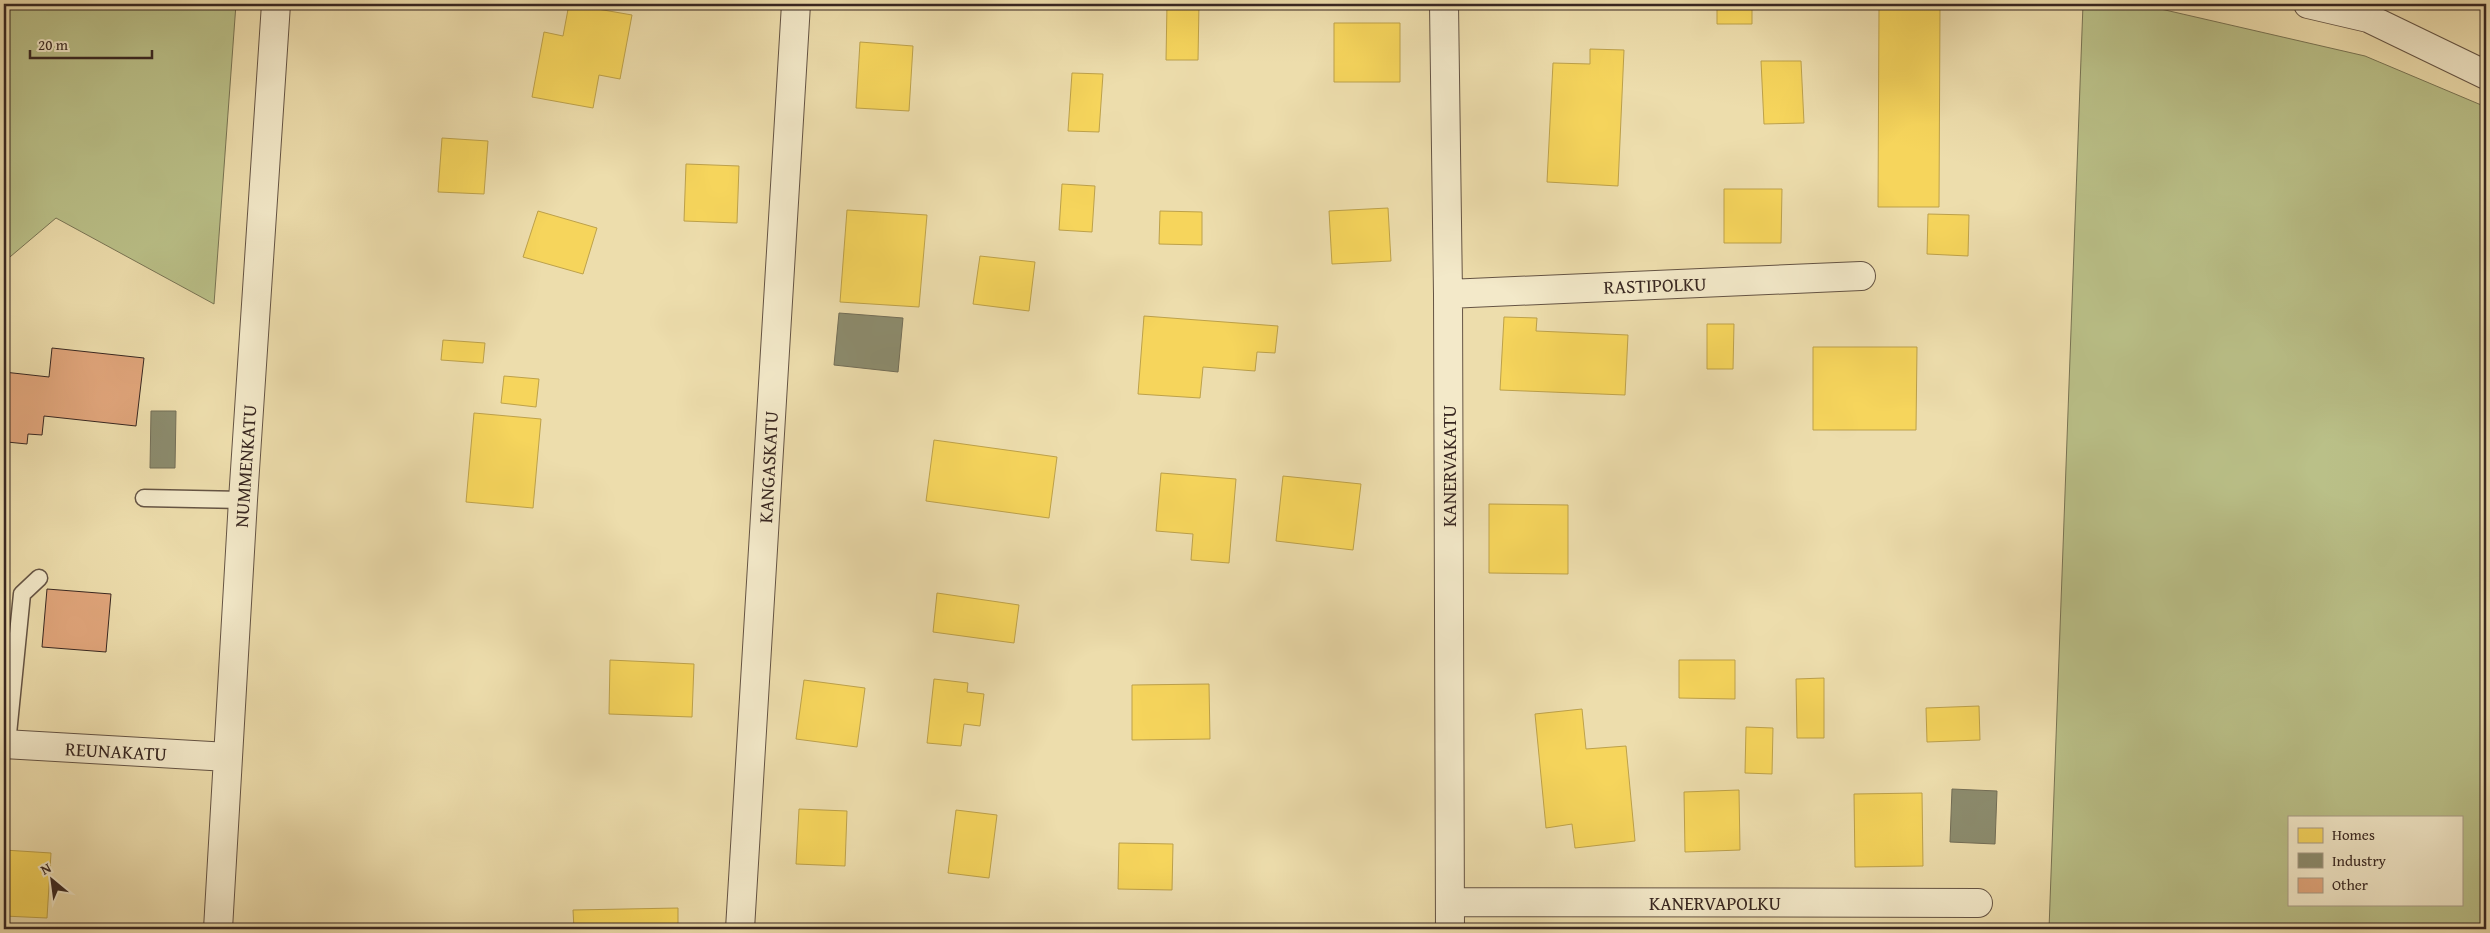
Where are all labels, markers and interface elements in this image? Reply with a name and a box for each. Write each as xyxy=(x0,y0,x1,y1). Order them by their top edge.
scale bar xyxy=(30,28,152,60)
text: 20 m xyxy=(38,34,69,55)
street label: RASTIPOLKU xyxy=(1603,269,1707,301)
street label: NUMMENKATU xyxy=(227,404,263,528)
street label: KANERVAKATU xyxy=(1435,405,1463,527)
street label: KANGASKATU xyxy=(751,410,785,524)
street label: REUNAKATU xyxy=(64,734,168,768)
legend xyxy=(2288,816,2462,906)
text: Homes xyxy=(2332,824,2375,845)
text: Industry xyxy=(2332,850,2387,871)
north arrow xyxy=(28,856,78,906)
text: N xyxy=(37,857,55,880)
text: Other xyxy=(2332,874,2368,895)
street label: KANERVAPOLKU xyxy=(1649,889,1781,917)

